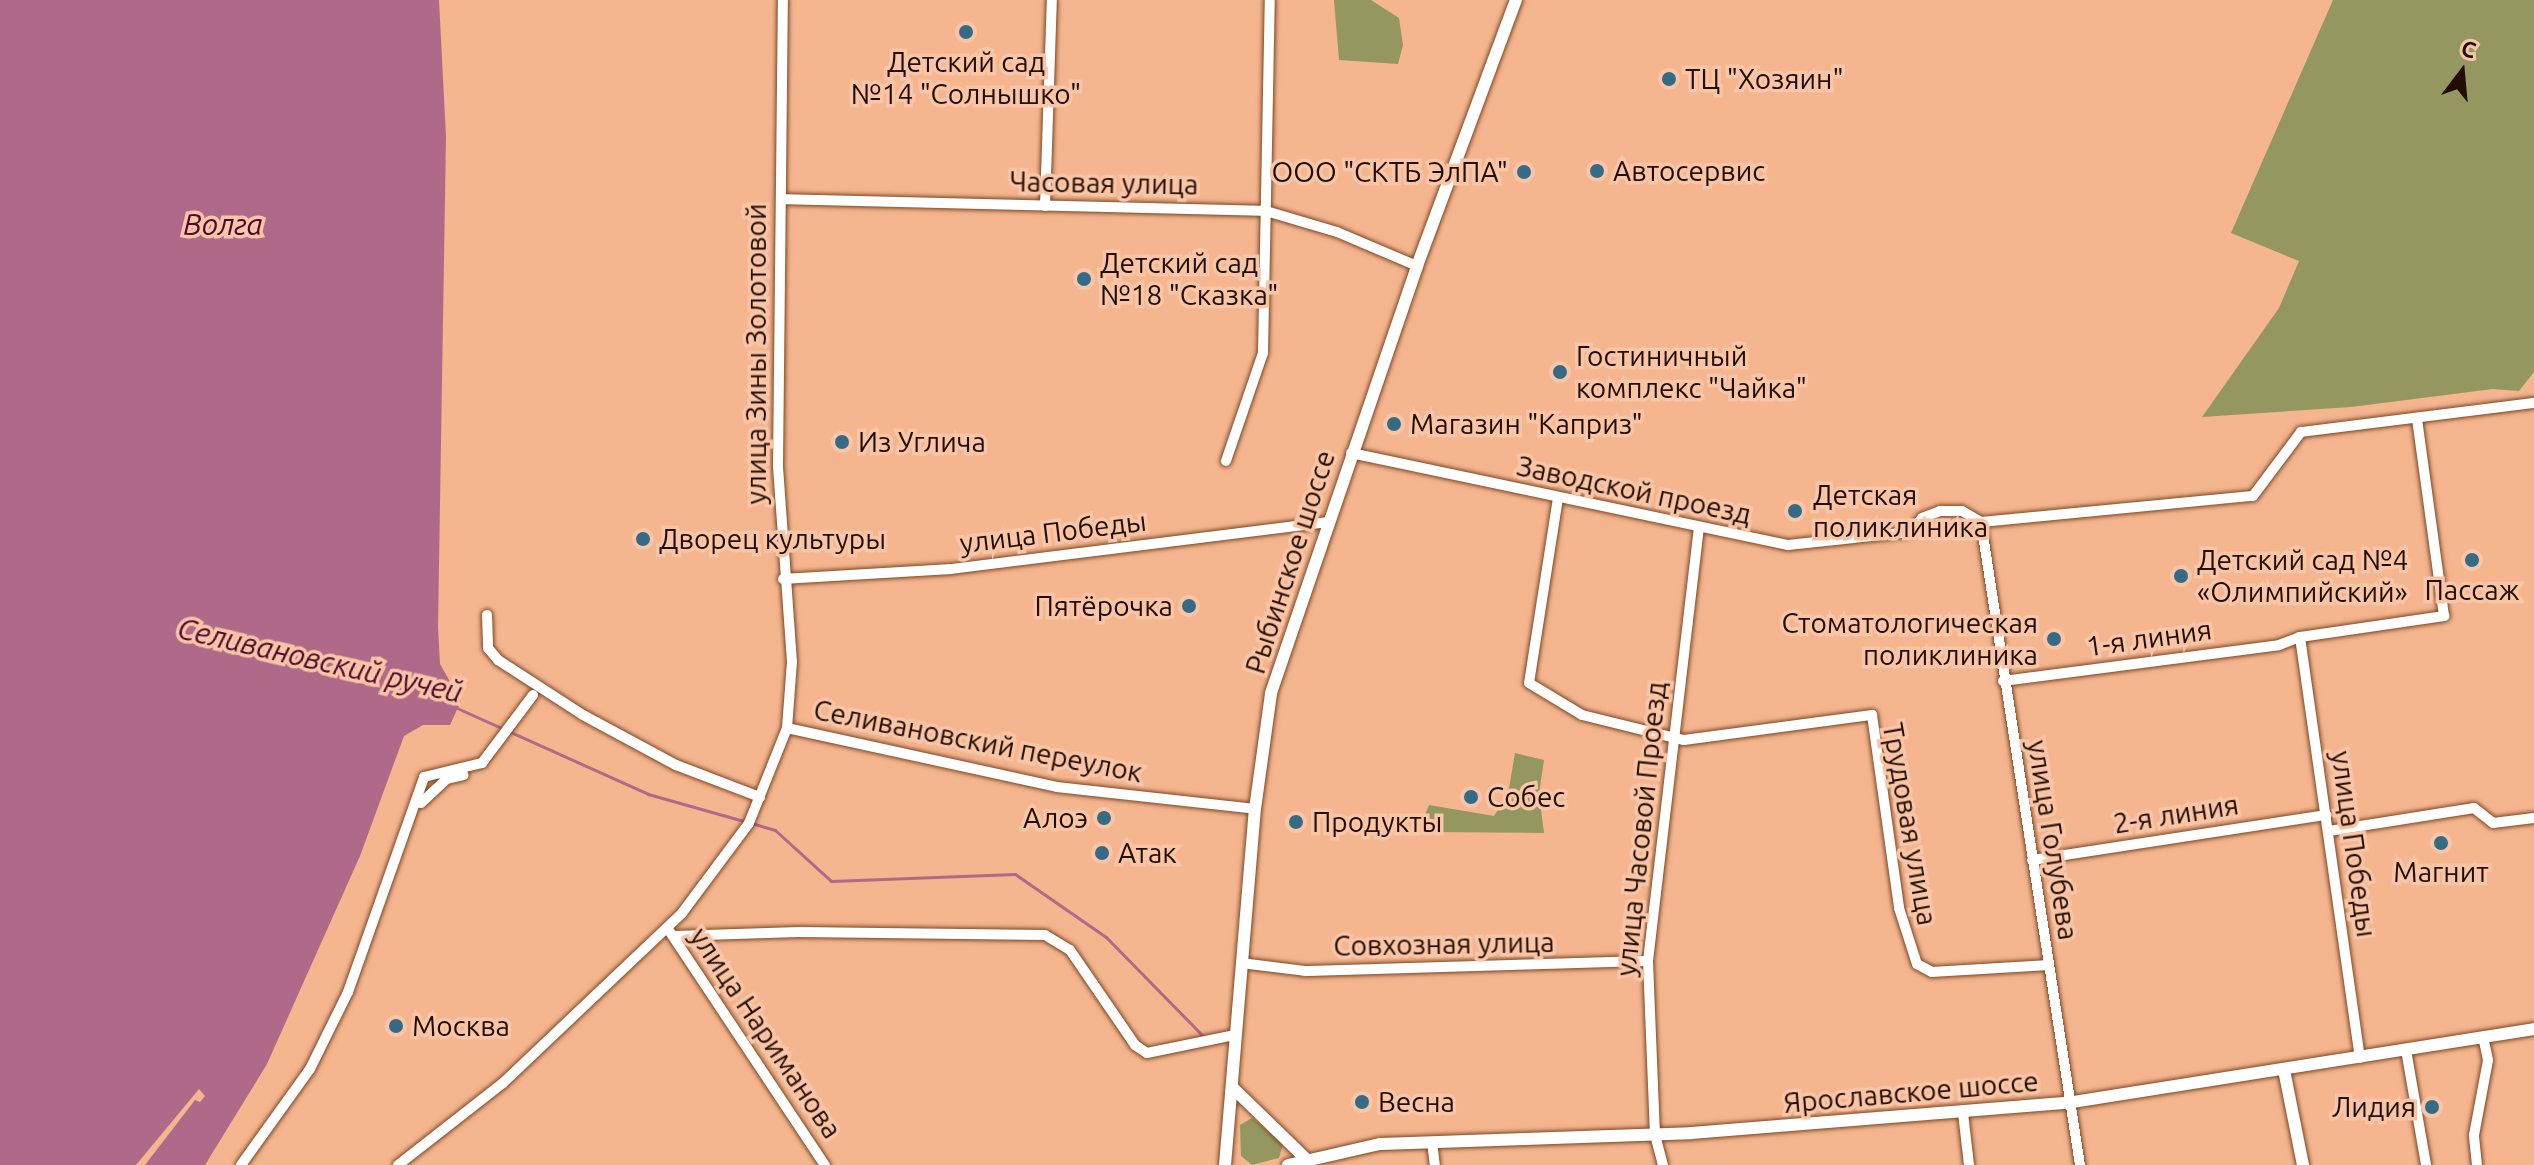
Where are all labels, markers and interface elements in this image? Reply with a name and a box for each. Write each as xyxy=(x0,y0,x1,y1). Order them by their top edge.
marker: Детский сад №14 "Солнышко" xyxy=(957,23,975,41)
north arrow xyxy=(2422,32,2502,112)
text: С xyxy=(2459,34,2479,62)
place label: Детский сад №14 "Солнышко" xyxy=(851,45,1081,111)
place label: ТЦ "Хозяин" xyxy=(1685,62,1844,96)
marker: ТЦ "Хозяин" xyxy=(1660,70,1678,88)
place label: Автосервис xyxy=(1613,154,1765,188)
place label: ООО "СКТБ ЭлПА" xyxy=(1272,155,1508,189)
marker: Автосервис xyxy=(1588,162,1606,180)
marker: ООО "СКТБ ЭлПА" xyxy=(1515,163,1533,181)
street label: Часовая улица xyxy=(1009,165,1199,201)
street label: улица Зины Золотовой xyxy=(739,204,773,504)
water label: Волга xyxy=(183,206,263,242)
place label: Детский сад №18 "Сказка" xyxy=(1100,246,1279,312)
marker: Детский сад №18 "Сказка" xyxy=(1075,270,1093,288)
place label: Гостиничный комплекс "Чайка" xyxy=(1576,339,1807,405)
marker: Гостиничный комплекс "Чайка" xyxy=(1551,363,1569,381)
place label: Магазин "Каприз" xyxy=(1410,407,1643,441)
marker: Магазин "Каприз" xyxy=(1385,415,1403,433)
place label: Из Углича xyxy=(858,425,986,459)
marker: Из Углича xyxy=(833,433,851,451)
street label: Рыбинское шоссе xyxy=(1238,446,1342,678)
street label: Заводской проезд xyxy=(1514,449,1754,531)
place label: Детская поликлиника xyxy=(1813,478,1988,544)
marker: Детская поликлиника xyxy=(1784,500,1806,522)
street label: улица Победы xyxy=(958,504,1148,560)
place label: Дворец культуры xyxy=(659,522,886,556)
marker: Дворец культуры xyxy=(634,530,652,548)
place label: Детский сад №4 «Олимпийский» xyxy=(2197,543,2408,609)
marker: Пассаж xyxy=(2463,551,2481,569)
marker: Детский сад №4 «Олимпийский» xyxy=(2172,567,2190,585)
place label: Пассаж xyxy=(2425,573,2519,607)
place label: Пятёрочка xyxy=(1035,589,1173,623)
marker: Пятёрочка xyxy=(1180,597,1198,615)
place label: Стоматологическая поликлиника xyxy=(1781,606,2038,672)
water label: Селивановский ручей xyxy=(174,610,466,710)
street label: 1-я линия xyxy=(2084,613,2214,663)
marker: Стоматологическая поликлиника xyxy=(2045,630,2063,648)
street label: улица Часовой Проезд xyxy=(1609,680,1673,978)
street label: Селивановский переулок xyxy=(811,693,1145,789)
street label: Трудовая улица xyxy=(1876,720,1944,928)
street label: улица Голубева xyxy=(2021,738,2085,942)
street label: улица Победы xyxy=(2324,749,2384,939)
place label: Собес xyxy=(1487,780,1565,814)
marker: Собес xyxy=(1462,788,1480,806)
street label: 2-я линия xyxy=(2111,788,2241,840)
place label: Алоэ xyxy=(1023,801,1088,835)
place label: Продукты xyxy=(1312,805,1442,839)
marker: Алоэ xyxy=(1095,809,1113,827)
marker: Продукты xyxy=(1287,813,1305,831)
marker: Магнит xyxy=(2432,834,2450,852)
place label: Атак xyxy=(1118,836,1177,870)
marker: Атак xyxy=(1093,844,1111,862)
place label: Магнит xyxy=(2393,855,2489,889)
street label: улица Нариманова xyxy=(683,921,849,1145)
street label: Совхозная улица xyxy=(1333,925,1555,963)
place label: Москва xyxy=(412,1009,510,1043)
marker: Москва xyxy=(387,1017,405,1035)
street label: Ярославское шоссе xyxy=(1782,1064,2040,1120)
place label: Весна xyxy=(1378,1085,1455,1119)
place label: Лидия xyxy=(2332,1090,2416,1124)
marker: Весна xyxy=(1353,1093,1371,1111)
marker: Лидия xyxy=(2423,1098,2441,1116)

